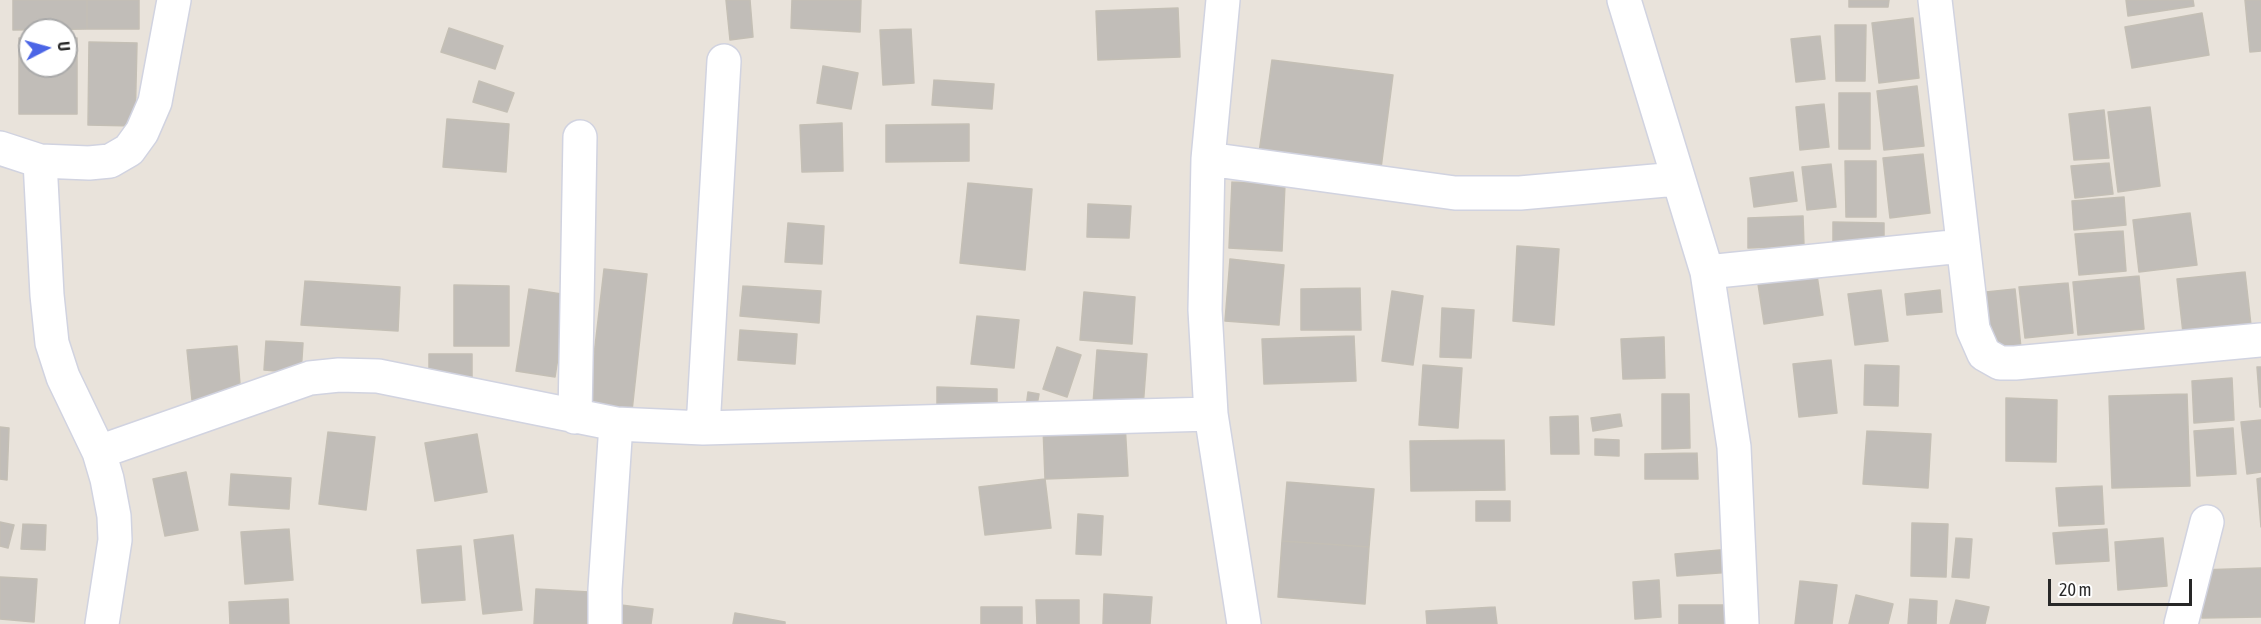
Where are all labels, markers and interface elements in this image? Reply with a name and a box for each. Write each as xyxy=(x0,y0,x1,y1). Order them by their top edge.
north arrow xyxy=(18,18,78,78)
text: U xyxy=(54,41,73,52)
scale bar xyxy=(2051,567,2195,605)
text: 20 m xyxy=(2059,579,2091,600)

